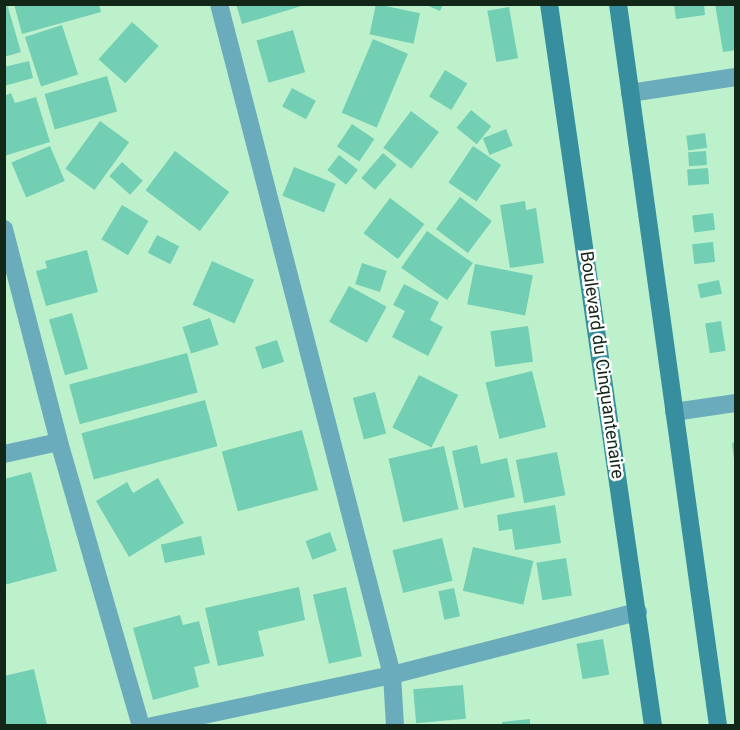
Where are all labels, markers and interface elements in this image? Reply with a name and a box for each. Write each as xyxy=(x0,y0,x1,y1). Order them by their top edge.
street label: Boulevard du Cinquantenaire xyxy=(575,250,629,480)

